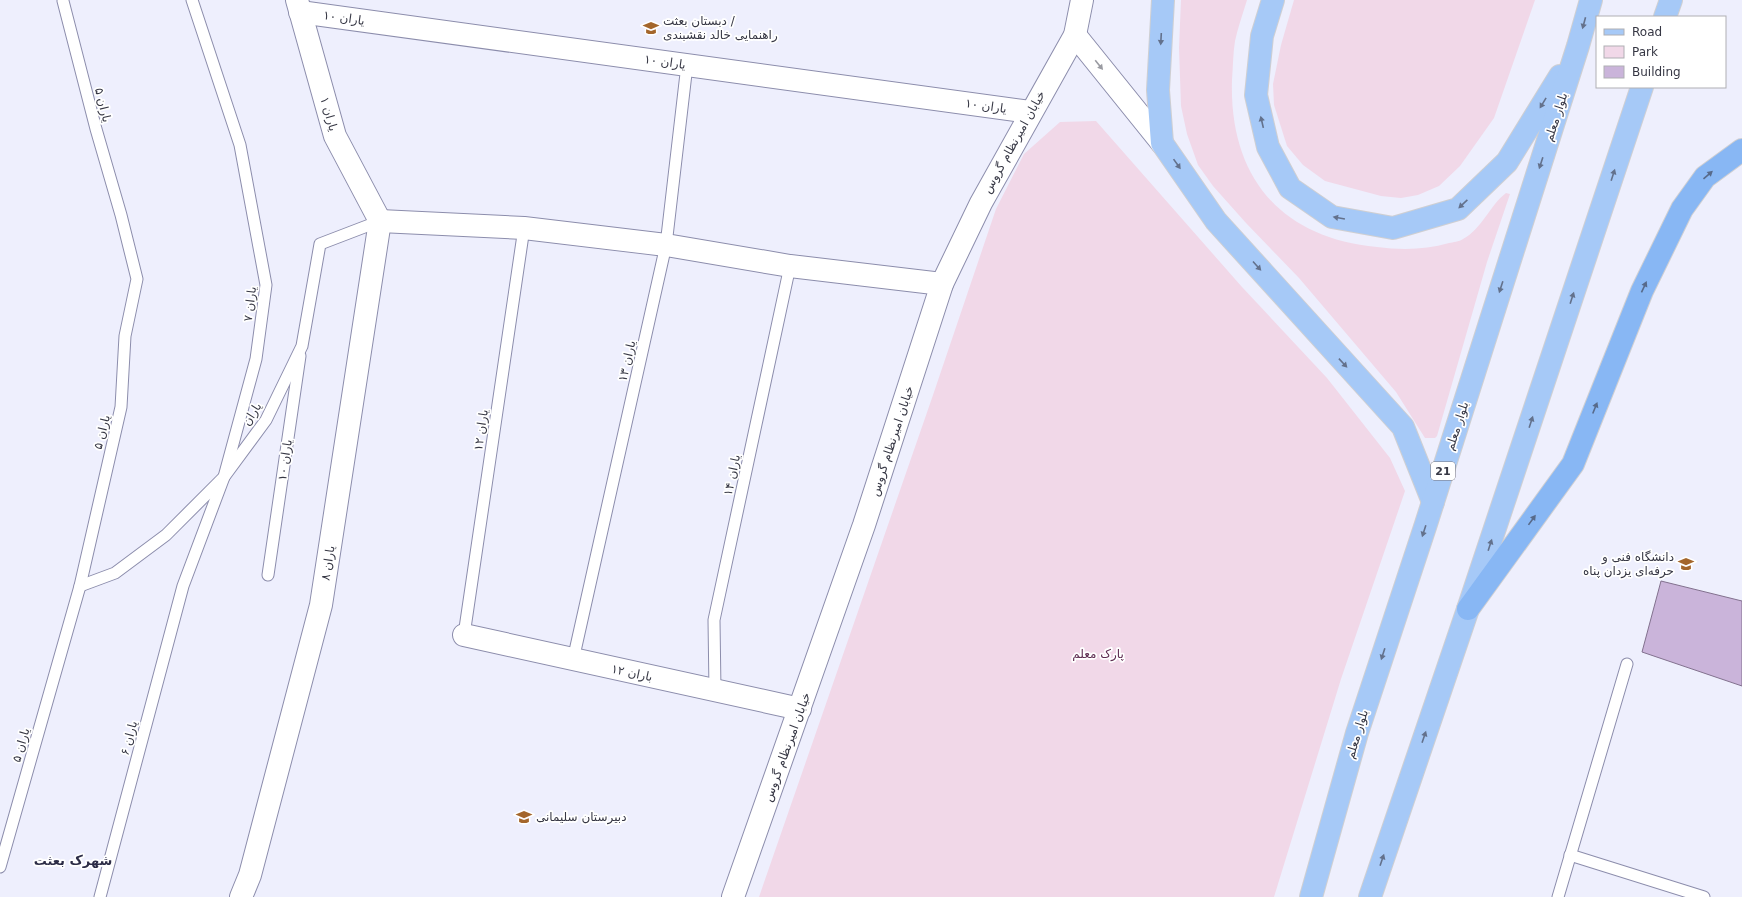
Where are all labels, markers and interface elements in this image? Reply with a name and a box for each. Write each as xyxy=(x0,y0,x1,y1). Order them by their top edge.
street label: یاران ۱۰ xyxy=(322,8,366,29)
place label: دبستان بعثت / راهنمایی خالد نقشبندی xyxy=(663,14,778,43)
legend xyxy=(1596,16,1726,88)
one-way arrow xyxy=(1581,17,1587,29)
school or university icon: دبستان بعثت / راهنمایی خالد نقشبندی xyxy=(642,19,660,37)
text: Road xyxy=(1632,25,1662,39)
one-way arrow xyxy=(1158,33,1165,45)
text: Park xyxy=(1632,45,1658,59)
street label: یاران ۱۰ xyxy=(643,52,687,73)
one-way arrow xyxy=(1095,60,1104,71)
text: Building xyxy=(1632,65,1681,79)
street label: یاران ۵ xyxy=(91,86,114,124)
street label: خیابان امیرنظام گروس xyxy=(980,88,1049,196)
street label: بلوار معلم xyxy=(1542,91,1571,144)
street label: یاران ۱ xyxy=(316,95,341,133)
street label: یاران ۱۰ xyxy=(964,96,1008,117)
one-way arrow xyxy=(1539,98,1547,108)
one-way arrow xyxy=(1258,116,1264,128)
one-way arrow xyxy=(1538,157,1544,169)
one-way arrow xyxy=(1173,159,1181,169)
one-way arrow xyxy=(1610,169,1616,181)
one-way arrow xyxy=(1703,171,1714,180)
one-way arrow xyxy=(1458,199,1468,209)
one-way arrow xyxy=(1332,215,1345,221)
one-way arrow xyxy=(1252,261,1261,272)
one-way arrow xyxy=(1498,281,1504,293)
one-way arrow xyxy=(1641,281,1647,293)
street label: یاران ۷ xyxy=(241,286,260,322)
one-way arrow xyxy=(1569,292,1575,304)
street label: یاران ۱۳ xyxy=(615,339,639,383)
one-way arrow xyxy=(1339,358,1348,368)
street label: خیابان امیرنظام گروس xyxy=(868,384,917,498)
street label: یاران xyxy=(239,400,265,429)
street label: بلوار معلم xyxy=(1443,400,1472,453)
one-way arrow xyxy=(1593,401,1599,413)
street label: یاران ۱۲ xyxy=(471,408,492,452)
street label: یاران ۵ xyxy=(91,413,114,451)
one-way arrow xyxy=(1528,415,1534,427)
street label: یاران ۱۰ xyxy=(275,438,296,482)
street label: یاران ۱۴ xyxy=(721,453,744,497)
road number: 21 xyxy=(1431,462,1455,480)
one-way arrow xyxy=(1528,515,1536,526)
one-way arrow xyxy=(1421,525,1427,537)
one-way arrow xyxy=(1487,539,1493,551)
street label: یاران ۸ xyxy=(318,545,339,582)
place label: دانشگاه فنی و حرفه‌ای یزدان پناه xyxy=(1583,550,1674,579)
school or university icon: دانشگاه فنی و حرفه‌ای یزدان پناه xyxy=(1677,555,1695,573)
park label: پارک معلم xyxy=(1072,647,1124,662)
one-way arrow xyxy=(1380,649,1386,661)
street label: باران ۱۲ xyxy=(610,662,654,685)
street label: خیابان امیرنظام گروس xyxy=(761,690,814,804)
street label: بلوار معلم xyxy=(1343,708,1372,761)
street label: یاران ۶ xyxy=(118,719,141,757)
street label: یاران ۵ xyxy=(9,726,34,764)
one-way arrow xyxy=(1422,731,1428,743)
school or university icon: دبیرستان سلیمانی xyxy=(515,808,533,826)
place label: دبیرستان سلیمانی xyxy=(536,810,626,825)
district label: شهرک بعثت xyxy=(34,853,112,868)
one-way arrow xyxy=(1380,854,1386,866)

